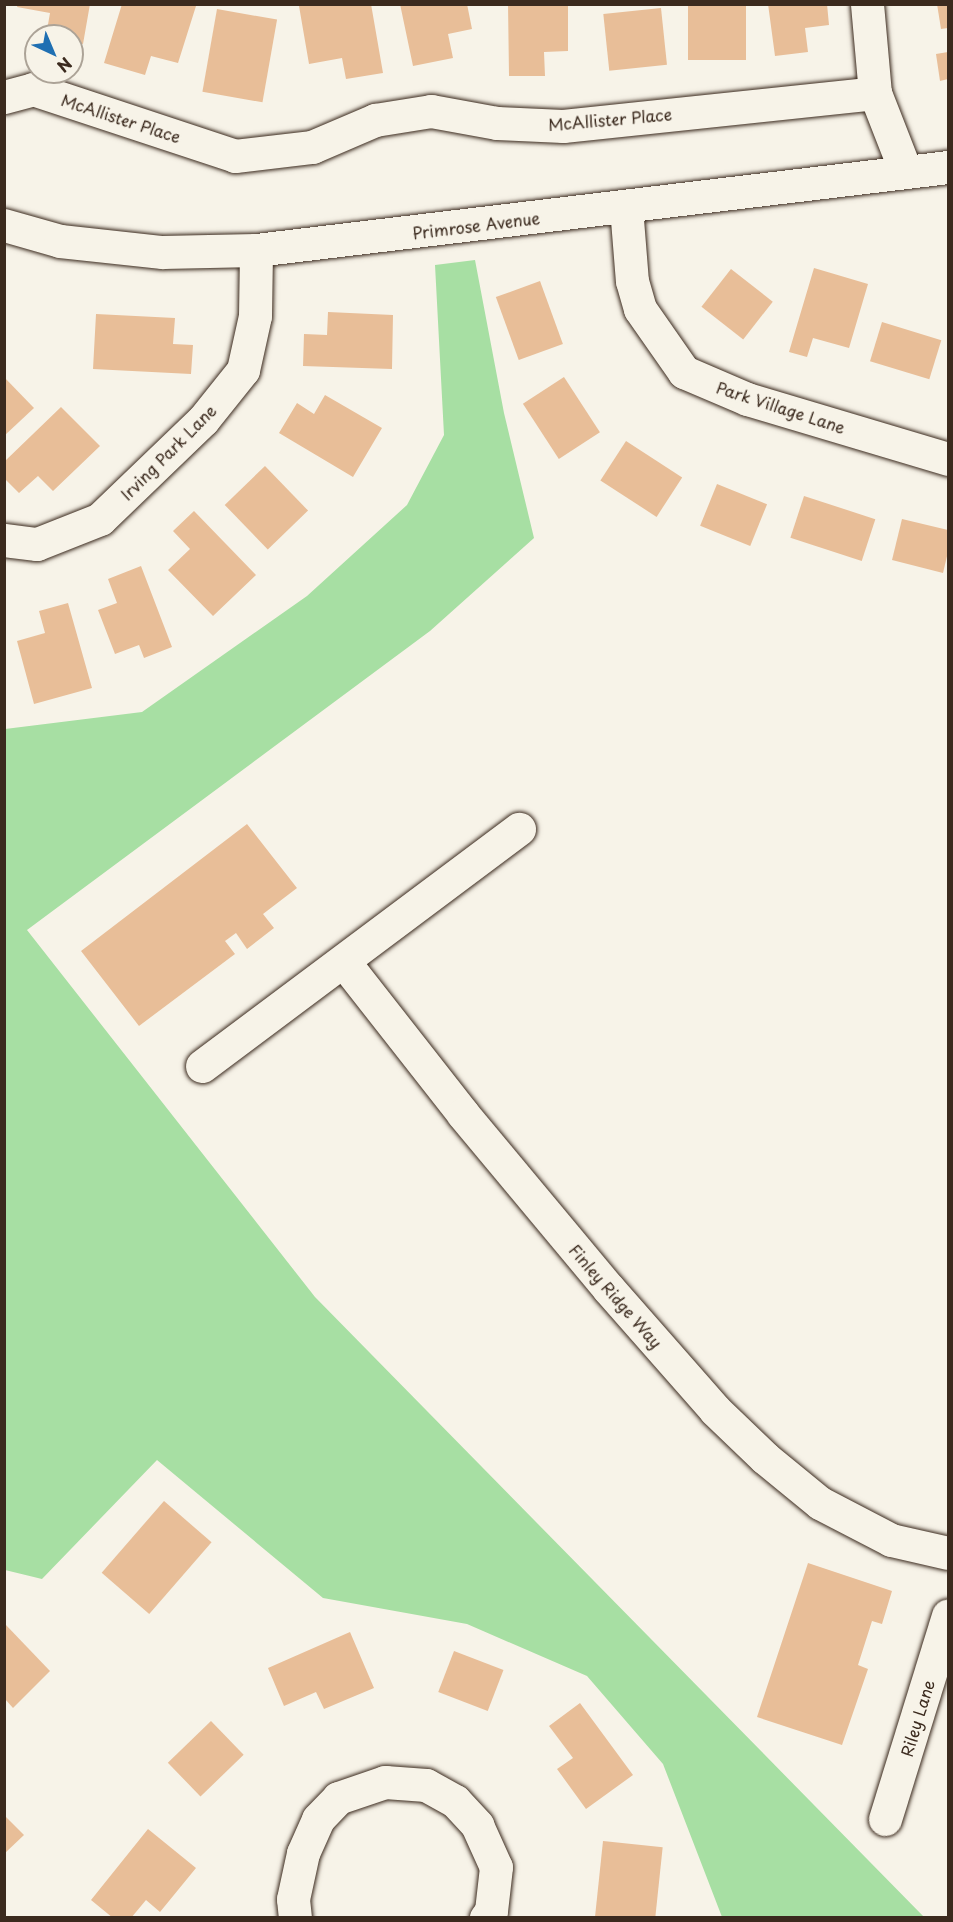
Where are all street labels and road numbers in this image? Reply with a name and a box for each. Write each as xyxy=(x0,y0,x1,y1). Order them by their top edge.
street label: McAllister Place xyxy=(58,89,184,147)
street label: McAllister Place xyxy=(547,104,673,134)
street label: Primrose Avenue xyxy=(411,208,541,242)
street label: Park Village Lane xyxy=(714,377,848,437)
street label: Irving Park Lane xyxy=(116,400,220,504)
street label: Finley Ridge Way xyxy=(565,1239,667,1353)
street label: Riley Lane xyxy=(896,1677,938,1759)

